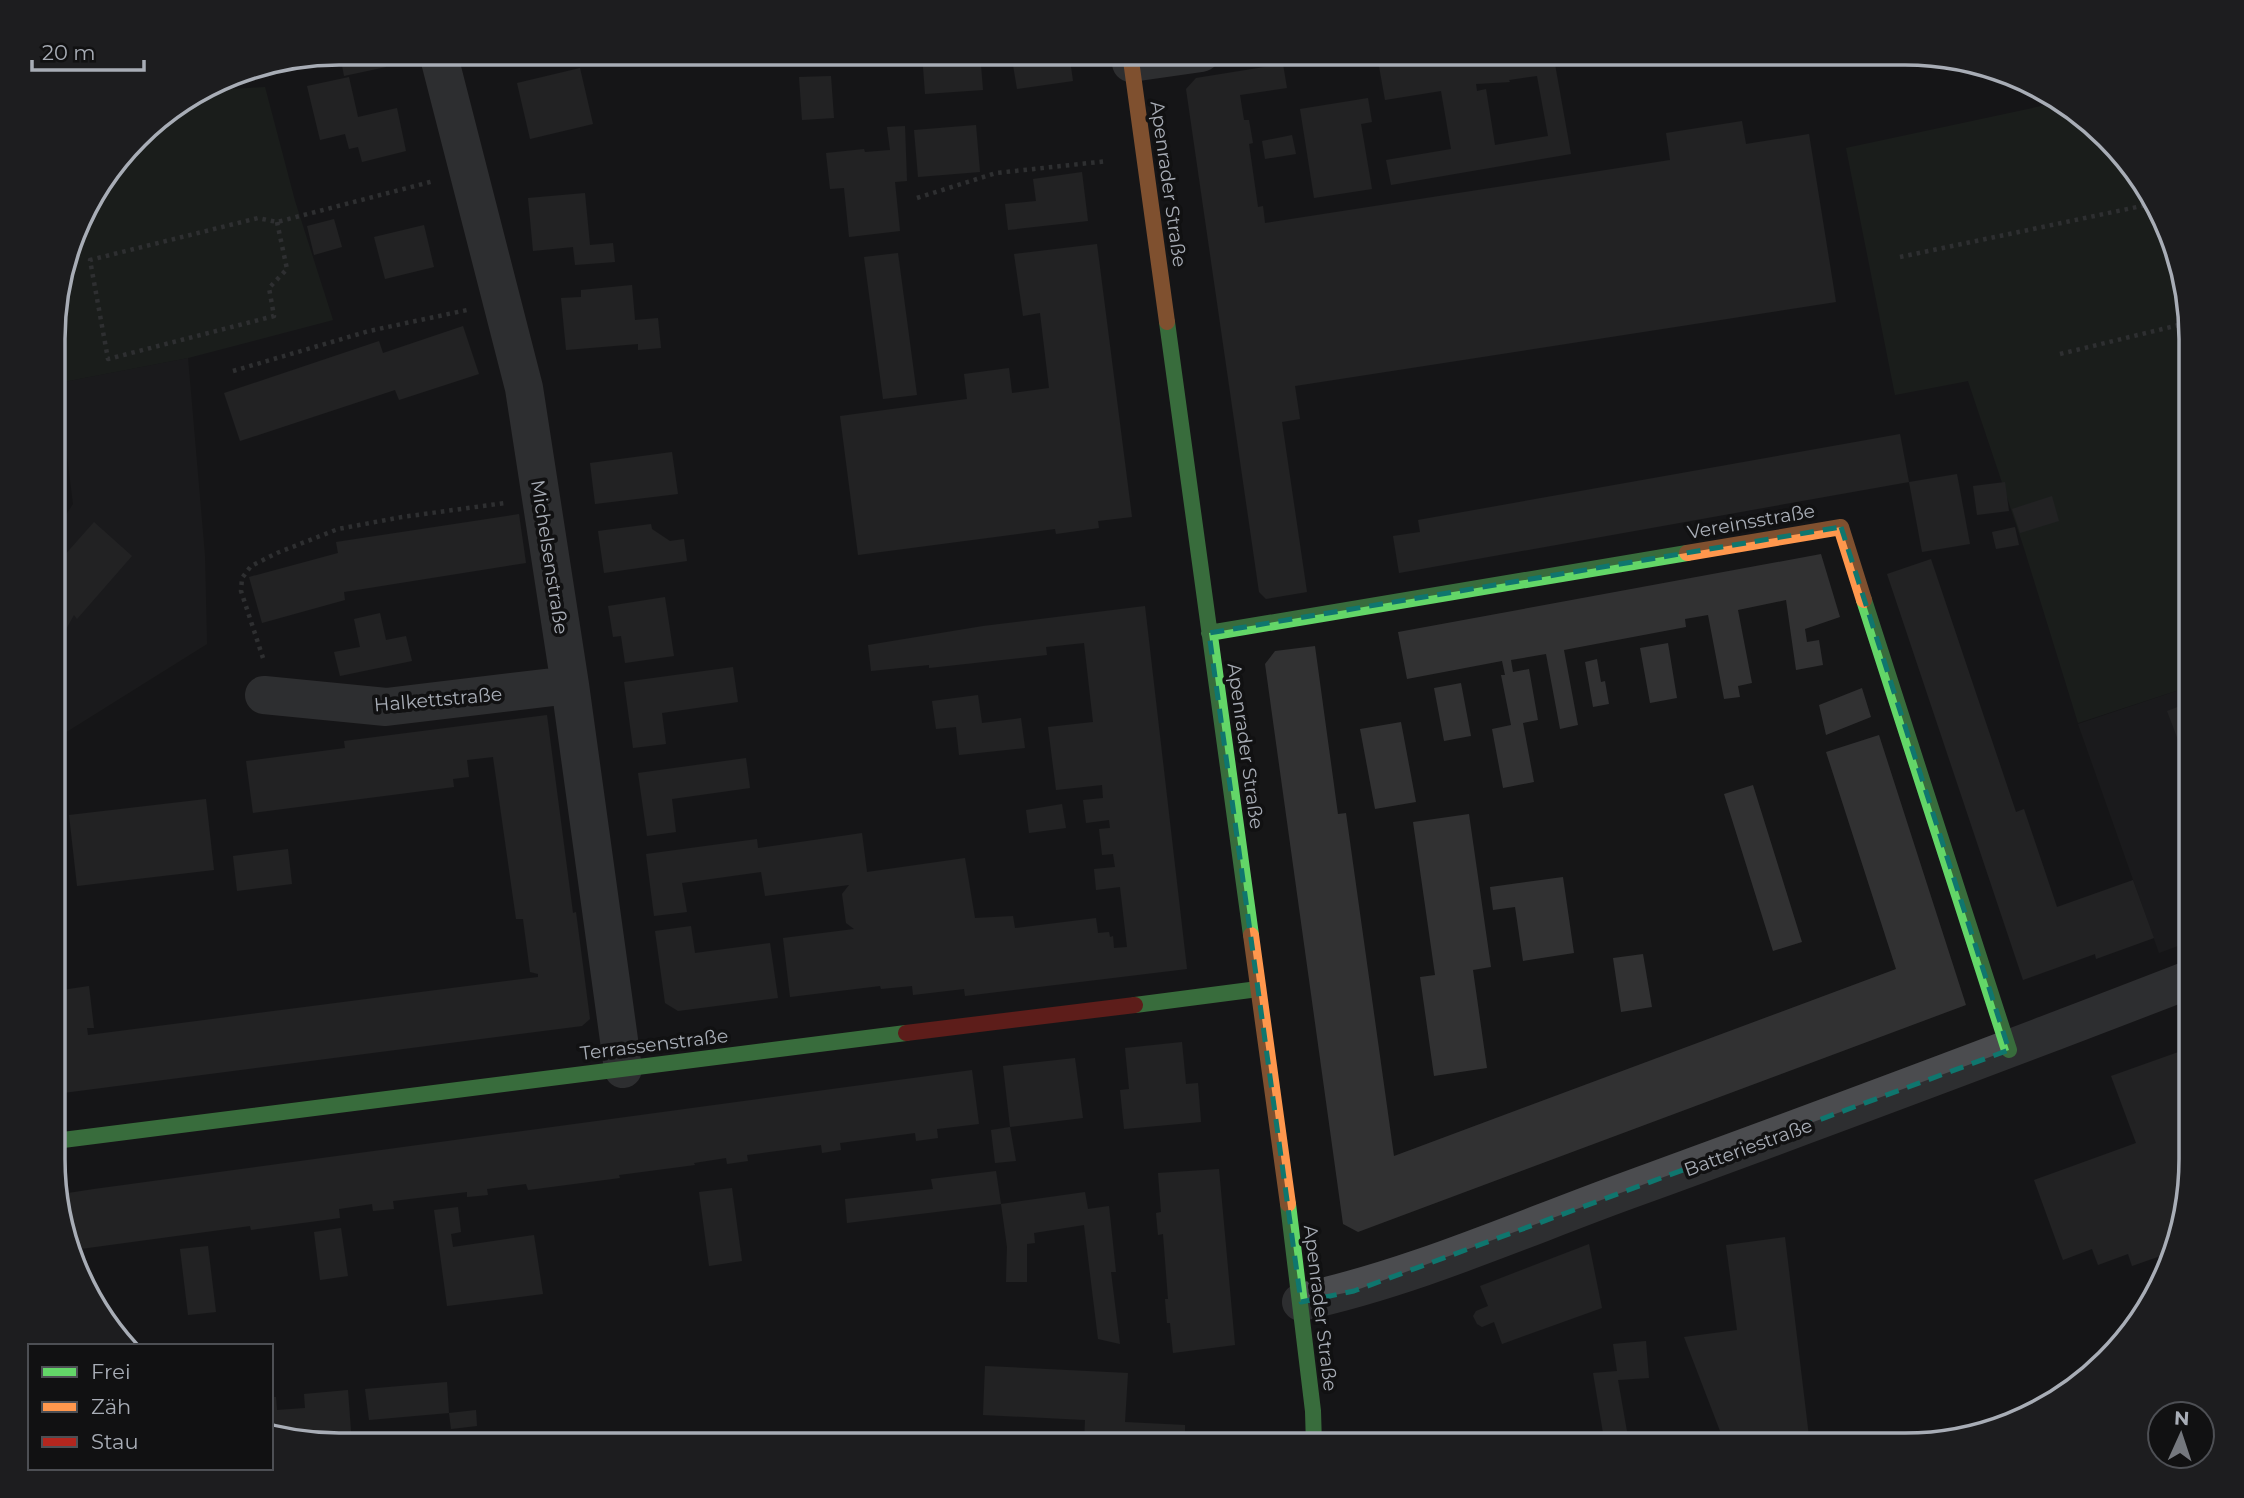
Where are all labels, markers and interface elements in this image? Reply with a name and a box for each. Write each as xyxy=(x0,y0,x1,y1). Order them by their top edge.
scale bar xyxy=(32,28,144,72)
text: 20 m xyxy=(42,40,96,65)
street label: Apenrader Straße xyxy=(1145,100,1192,269)
street label: Michelsenstraße xyxy=(526,478,573,636)
street label: Vereinsstraße xyxy=(1686,499,1817,544)
street label: Apenrader Straße xyxy=(1222,662,1269,831)
street label: Halkettstraße xyxy=(373,682,503,717)
street label: Terrassenstraße xyxy=(579,1024,729,1065)
street label: Batteriestraße xyxy=(1681,1114,1816,1181)
street label: Apenrader Straße xyxy=(1299,1224,1342,1393)
legend xyxy=(28,1344,273,1470)
text: Frei xyxy=(91,1359,131,1384)
text: Zäh xyxy=(91,1394,131,1419)
north arrow xyxy=(2146,1400,2216,1470)
text: N xyxy=(2174,1407,2190,1430)
text: Stau xyxy=(91,1429,139,1454)

